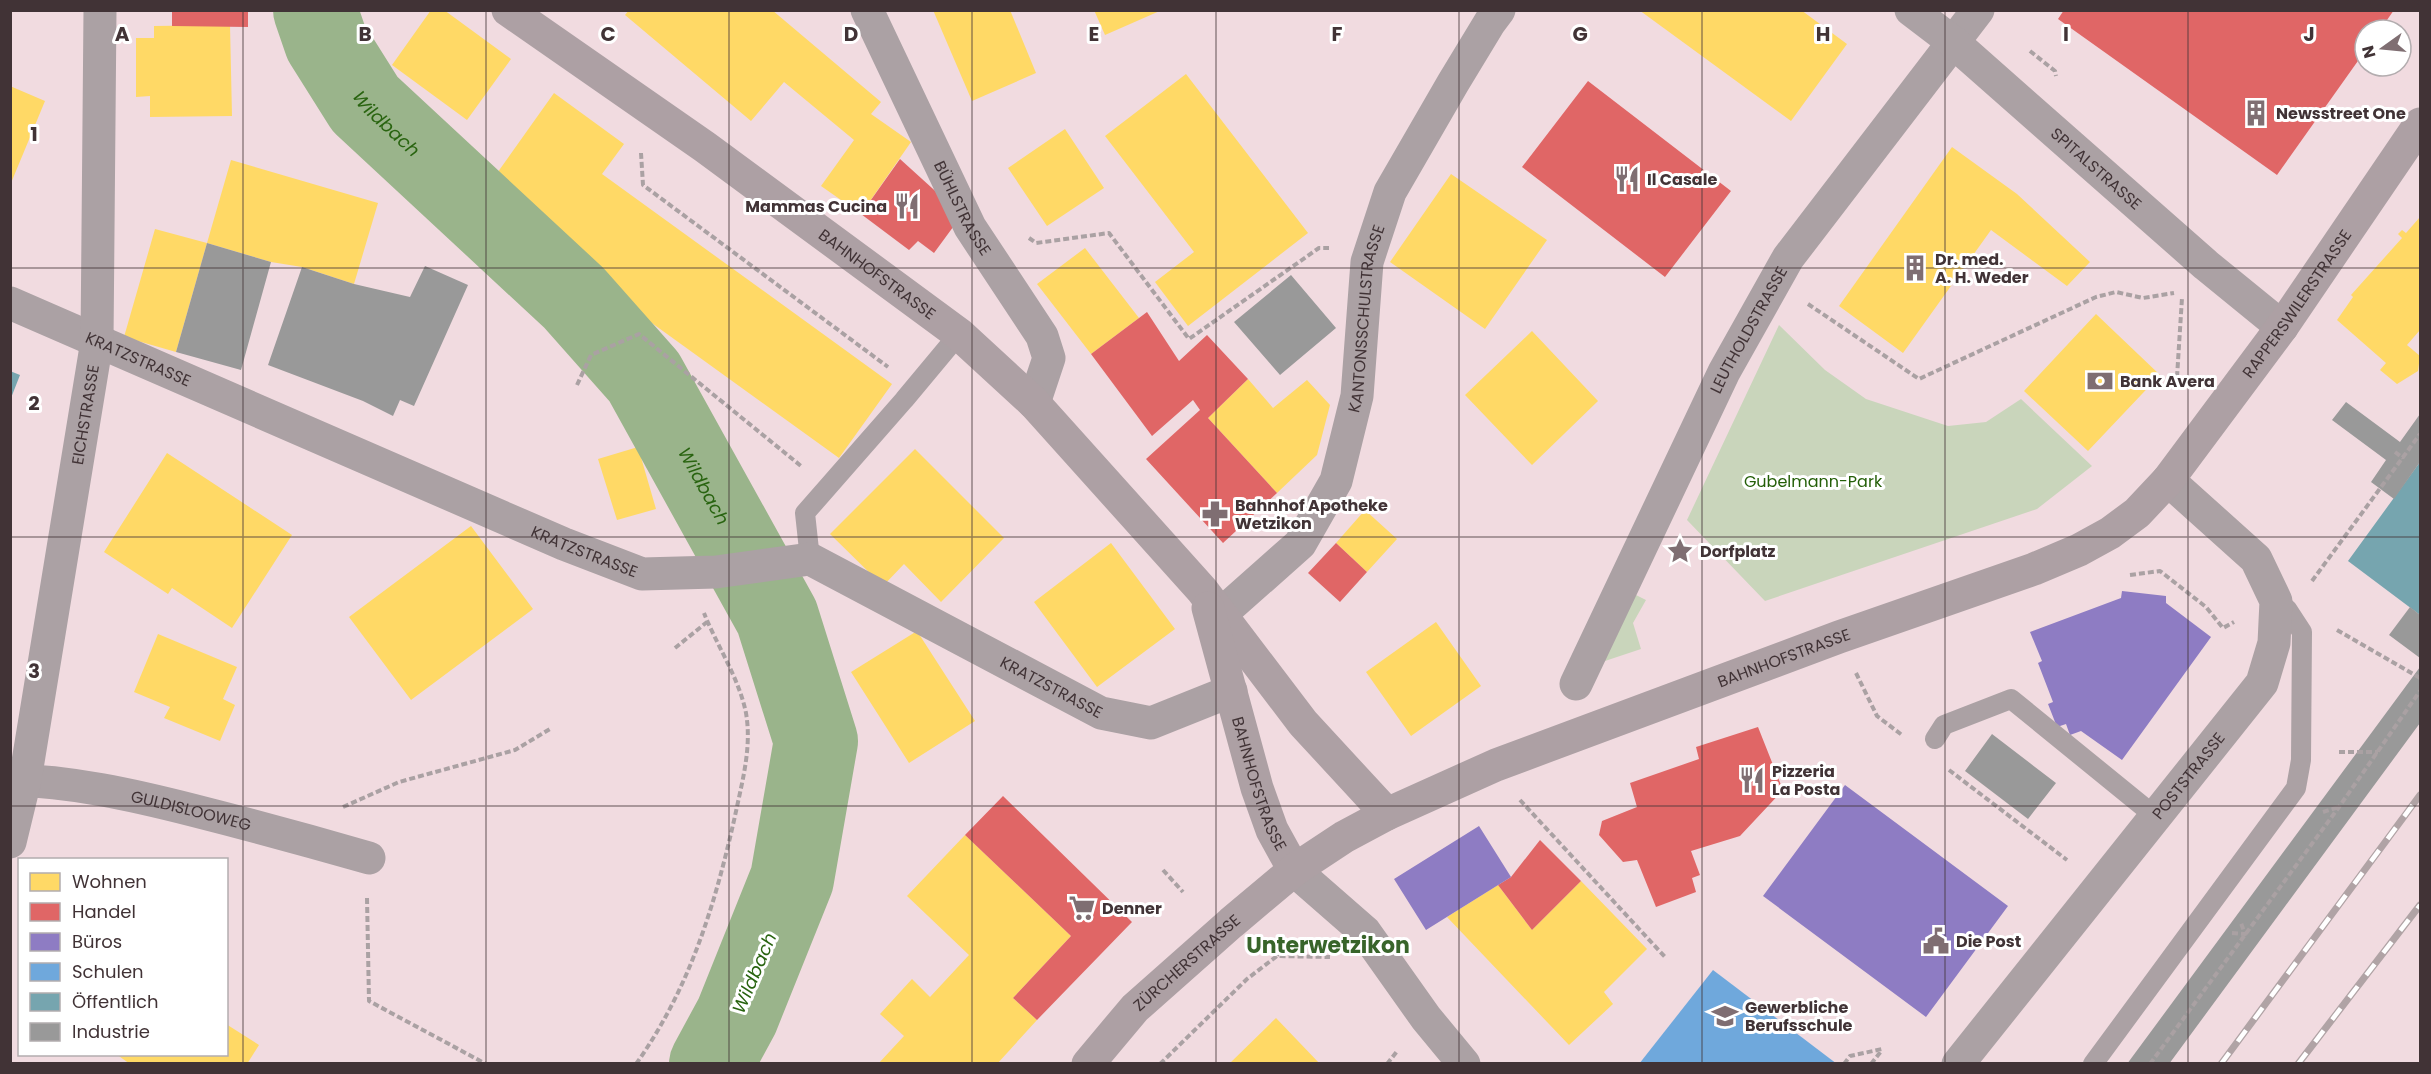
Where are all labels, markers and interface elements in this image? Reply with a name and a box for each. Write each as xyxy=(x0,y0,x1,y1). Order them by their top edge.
north arrow xyxy=(2353,18,2413,78)
text: A xyxy=(115,20,130,48)
text: B xyxy=(358,20,372,48)
text: C xyxy=(600,20,616,48)
text: D xyxy=(844,20,858,48)
text: E xyxy=(1089,20,1099,48)
text: F xyxy=(1332,20,1343,48)
text: G xyxy=(1572,20,1588,48)
text: H xyxy=(1816,20,1830,48)
text: I xyxy=(2063,20,2069,48)
text: J xyxy=(2303,20,2315,48)
text: N xyxy=(2356,43,2382,61)
water label: Wildbach xyxy=(347,86,426,162)
building icon: Newsstreet One xyxy=(2241,98,2271,128)
place label: Newsstreet One xyxy=(2276,102,2406,125)
text: 1 xyxy=(30,120,38,148)
street label: SPITALSTRASSE xyxy=(2046,122,2147,215)
street label: BÜHLSTRASSE xyxy=(929,157,997,260)
restaurant icon: Il Casale xyxy=(1612,164,1642,194)
place label: Il Casale xyxy=(1647,168,1717,191)
restaurant icon: Mammas Cucina xyxy=(892,191,922,221)
place label: Mammas Cucina xyxy=(745,195,887,218)
street label: KANTONSSCHULSTRASSE xyxy=(1342,222,1390,415)
street label: BAHNHOFSTRASSE xyxy=(814,223,941,325)
street label: RAPPERSWILERSTRASSE xyxy=(2237,225,2357,382)
place label: Dr. med. A. H. Weder xyxy=(1935,248,2029,289)
building icon: Dr. med. A. H. Weder xyxy=(1900,253,1930,283)
street label: LEUTHOLDSTRASSE xyxy=(1704,262,1793,397)
street label: KRATZSTRASSE xyxy=(82,326,195,392)
street label: EICHSTRASSE xyxy=(65,363,104,466)
bank icon: Bank Avera xyxy=(2085,366,2115,396)
place label: Bank Avera xyxy=(2120,370,2215,393)
text: 2 xyxy=(28,389,40,417)
water label: Wildbach xyxy=(673,442,736,529)
park label: Gubelmann-Park xyxy=(1744,470,1883,493)
place label: Bahnhof Apotheke Wetzikon xyxy=(1235,494,1388,535)
pharmacy icon: Bahnhof Apotheke Wetzikon xyxy=(1200,499,1230,529)
street label: KRATZSTRASSE xyxy=(528,520,641,583)
place icon: Dorfplatz xyxy=(1665,536,1695,566)
place label: Dorfplatz xyxy=(1700,540,1775,563)
street label: BAHNHOFSTRASSE xyxy=(1714,622,1853,693)
street label: KRATZSTRASSE xyxy=(996,650,1107,723)
text: 3 xyxy=(28,657,40,685)
street label: BAHNHOFSTRASSE xyxy=(1227,714,1293,855)
street label: POSTSTRASSE xyxy=(2146,727,2230,824)
place label: Pizzeria La Posta xyxy=(1772,760,1840,801)
restaurant icon: Pizzeria La Posta xyxy=(1737,765,1767,795)
street label: GULDISLOOWEG xyxy=(129,784,254,836)
legend xyxy=(18,858,228,1056)
text: Wohnen xyxy=(72,869,147,894)
supermarket icon: Denner xyxy=(1067,893,1097,923)
place label: Denner xyxy=(1102,897,1162,920)
text: Handel xyxy=(72,899,136,924)
street label: ZÜRCHERSTRASSE xyxy=(1128,909,1245,1016)
public building icon: Die Post xyxy=(1921,926,1951,956)
text: Büros xyxy=(72,929,122,954)
water label: Wildbach xyxy=(726,929,782,1017)
district label: Unterwetzikon xyxy=(1246,930,1410,961)
place label: Die Post xyxy=(1956,930,2021,953)
text: Schulen xyxy=(72,959,144,984)
text: Öffentlich xyxy=(72,989,159,1014)
place label: Gewerbliche Berufsschule xyxy=(1745,996,1853,1037)
school or university icon: Gewerbliche Berufsschule xyxy=(1710,1001,1740,1031)
text: Industrie xyxy=(72,1019,150,1044)

